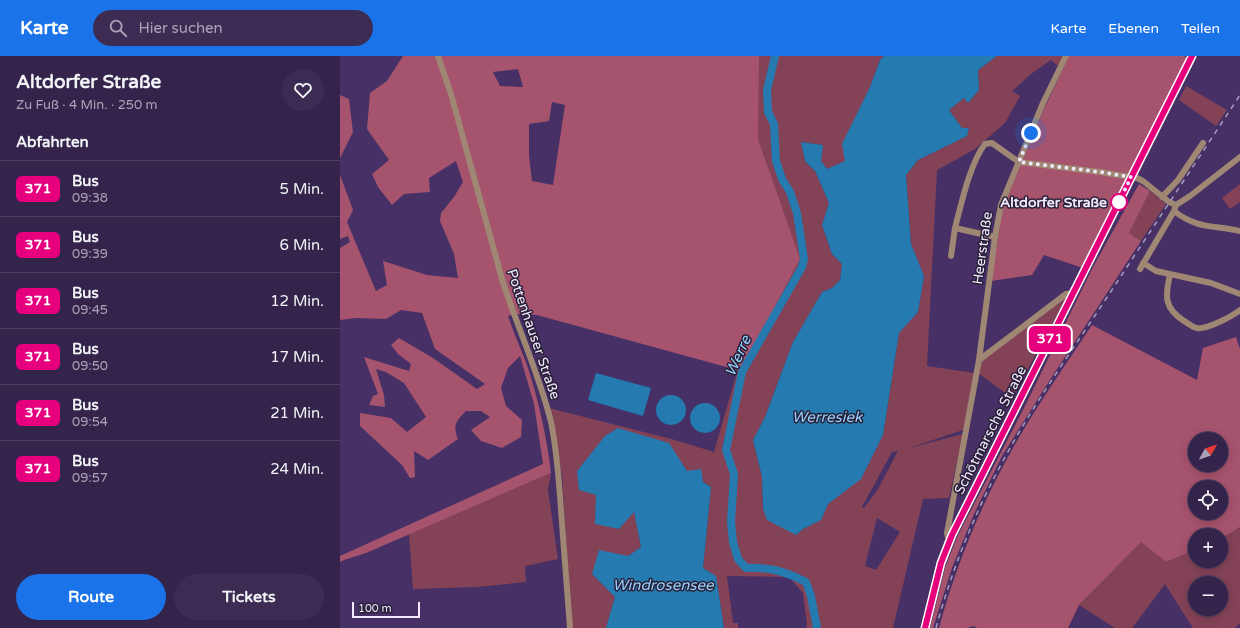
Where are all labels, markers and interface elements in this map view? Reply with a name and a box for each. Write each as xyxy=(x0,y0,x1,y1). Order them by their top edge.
search box xyxy=(93,10,373,46)
text: Karte xyxy=(20,17,69,39)
icon: search xyxy=(107,17,129,39)
text: Hier suchen xyxy=(139,19,223,37)
text: Karte xyxy=(1051,20,1086,37)
text: Ebenen xyxy=(1108,20,1159,37)
text: Teilen xyxy=(1181,20,1220,37)
button: heart xyxy=(282,69,324,111)
text: Altdorfer Straße xyxy=(16,71,161,93)
text: Zu Fuß · 4 Min. · 250 m xyxy=(16,97,157,113)
your location xyxy=(1021,123,1041,143)
text: Abfahrten xyxy=(16,133,89,151)
text: Bus xyxy=(72,172,99,190)
text: 371 xyxy=(25,180,51,197)
text: 5 Min. xyxy=(280,180,324,198)
text: 09:38 xyxy=(72,190,108,206)
marker: Altdorfer Straße xyxy=(1110,193,1128,211)
place label: Altdorfer Straße xyxy=(1000,194,1107,211)
street label: Heerstraße xyxy=(969,211,996,286)
text: Bus xyxy=(72,228,99,246)
text: 371 xyxy=(25,236,51,253)
text: 6 Min. xyxy=(280,236,324,254)
text: 09:39 xyxy=(72,246,108,262)
street label: Pottenhauser Straße xyxy=(503,267,564,402)
text: Bus xyxy=(72,284,99,302)
text: 371 xyxy=(25,292,51,309)
text: 12 Min. xyxy=(270,292,324,310)
text: 09:45 xyxy=(72,302,108,318)
line badge: 371 xyxy=(1027,326,1073,352)
text: 371 xyxy=(1037,330,1063,347)
water label: Werre xyxy=(721,331,756,379)
text: Bus xyxy=(72,340,99,358)
text: 371 xyxy=(25,348,51,365)
text: 17 Min. xyxy=(270,348,324,366)
text: 09:50 xyxy=(72,358,108,374)
street label: Schötmarsche Straße xyxy=(951,363,1030,497)
text: Bus xyxy=(72,396,99,414)
text: 371 xyxy=(25,404,51,421)
text: 21 Min. xyxy=(270,404,324,422)
water label: Werresiek xyxy=(792,408,864,426)
text: 09:54 xyxy=(72,414,108,430)
north arrow xyxy=(1188,432,1228,472)
map controls xyxy=(1188,432,1228,616)
text: Bus xyxy=(72,452,99,470)
text: 371 xyxy=(25,460,51,477)
text: 24 Min. xyxy=(270,460,324,478)
text: 09:57 xyxy=(72,470,108,486)
button: locate xyxy=(1188,480,1228,520)
button: + xyxy=(1188,528,1228,568)
button: Route xyxy=(16,574,166,620)
button: Tickets xyxy=(174,574,324,620)
water label: Windrosensee xyxy=(613,576,715,594)
button: − xyxy=(1188,576,1228,616)
scale bar xyxy=(352,600,420,619)
text: 100 m xyxy=(358,602,392,615)

